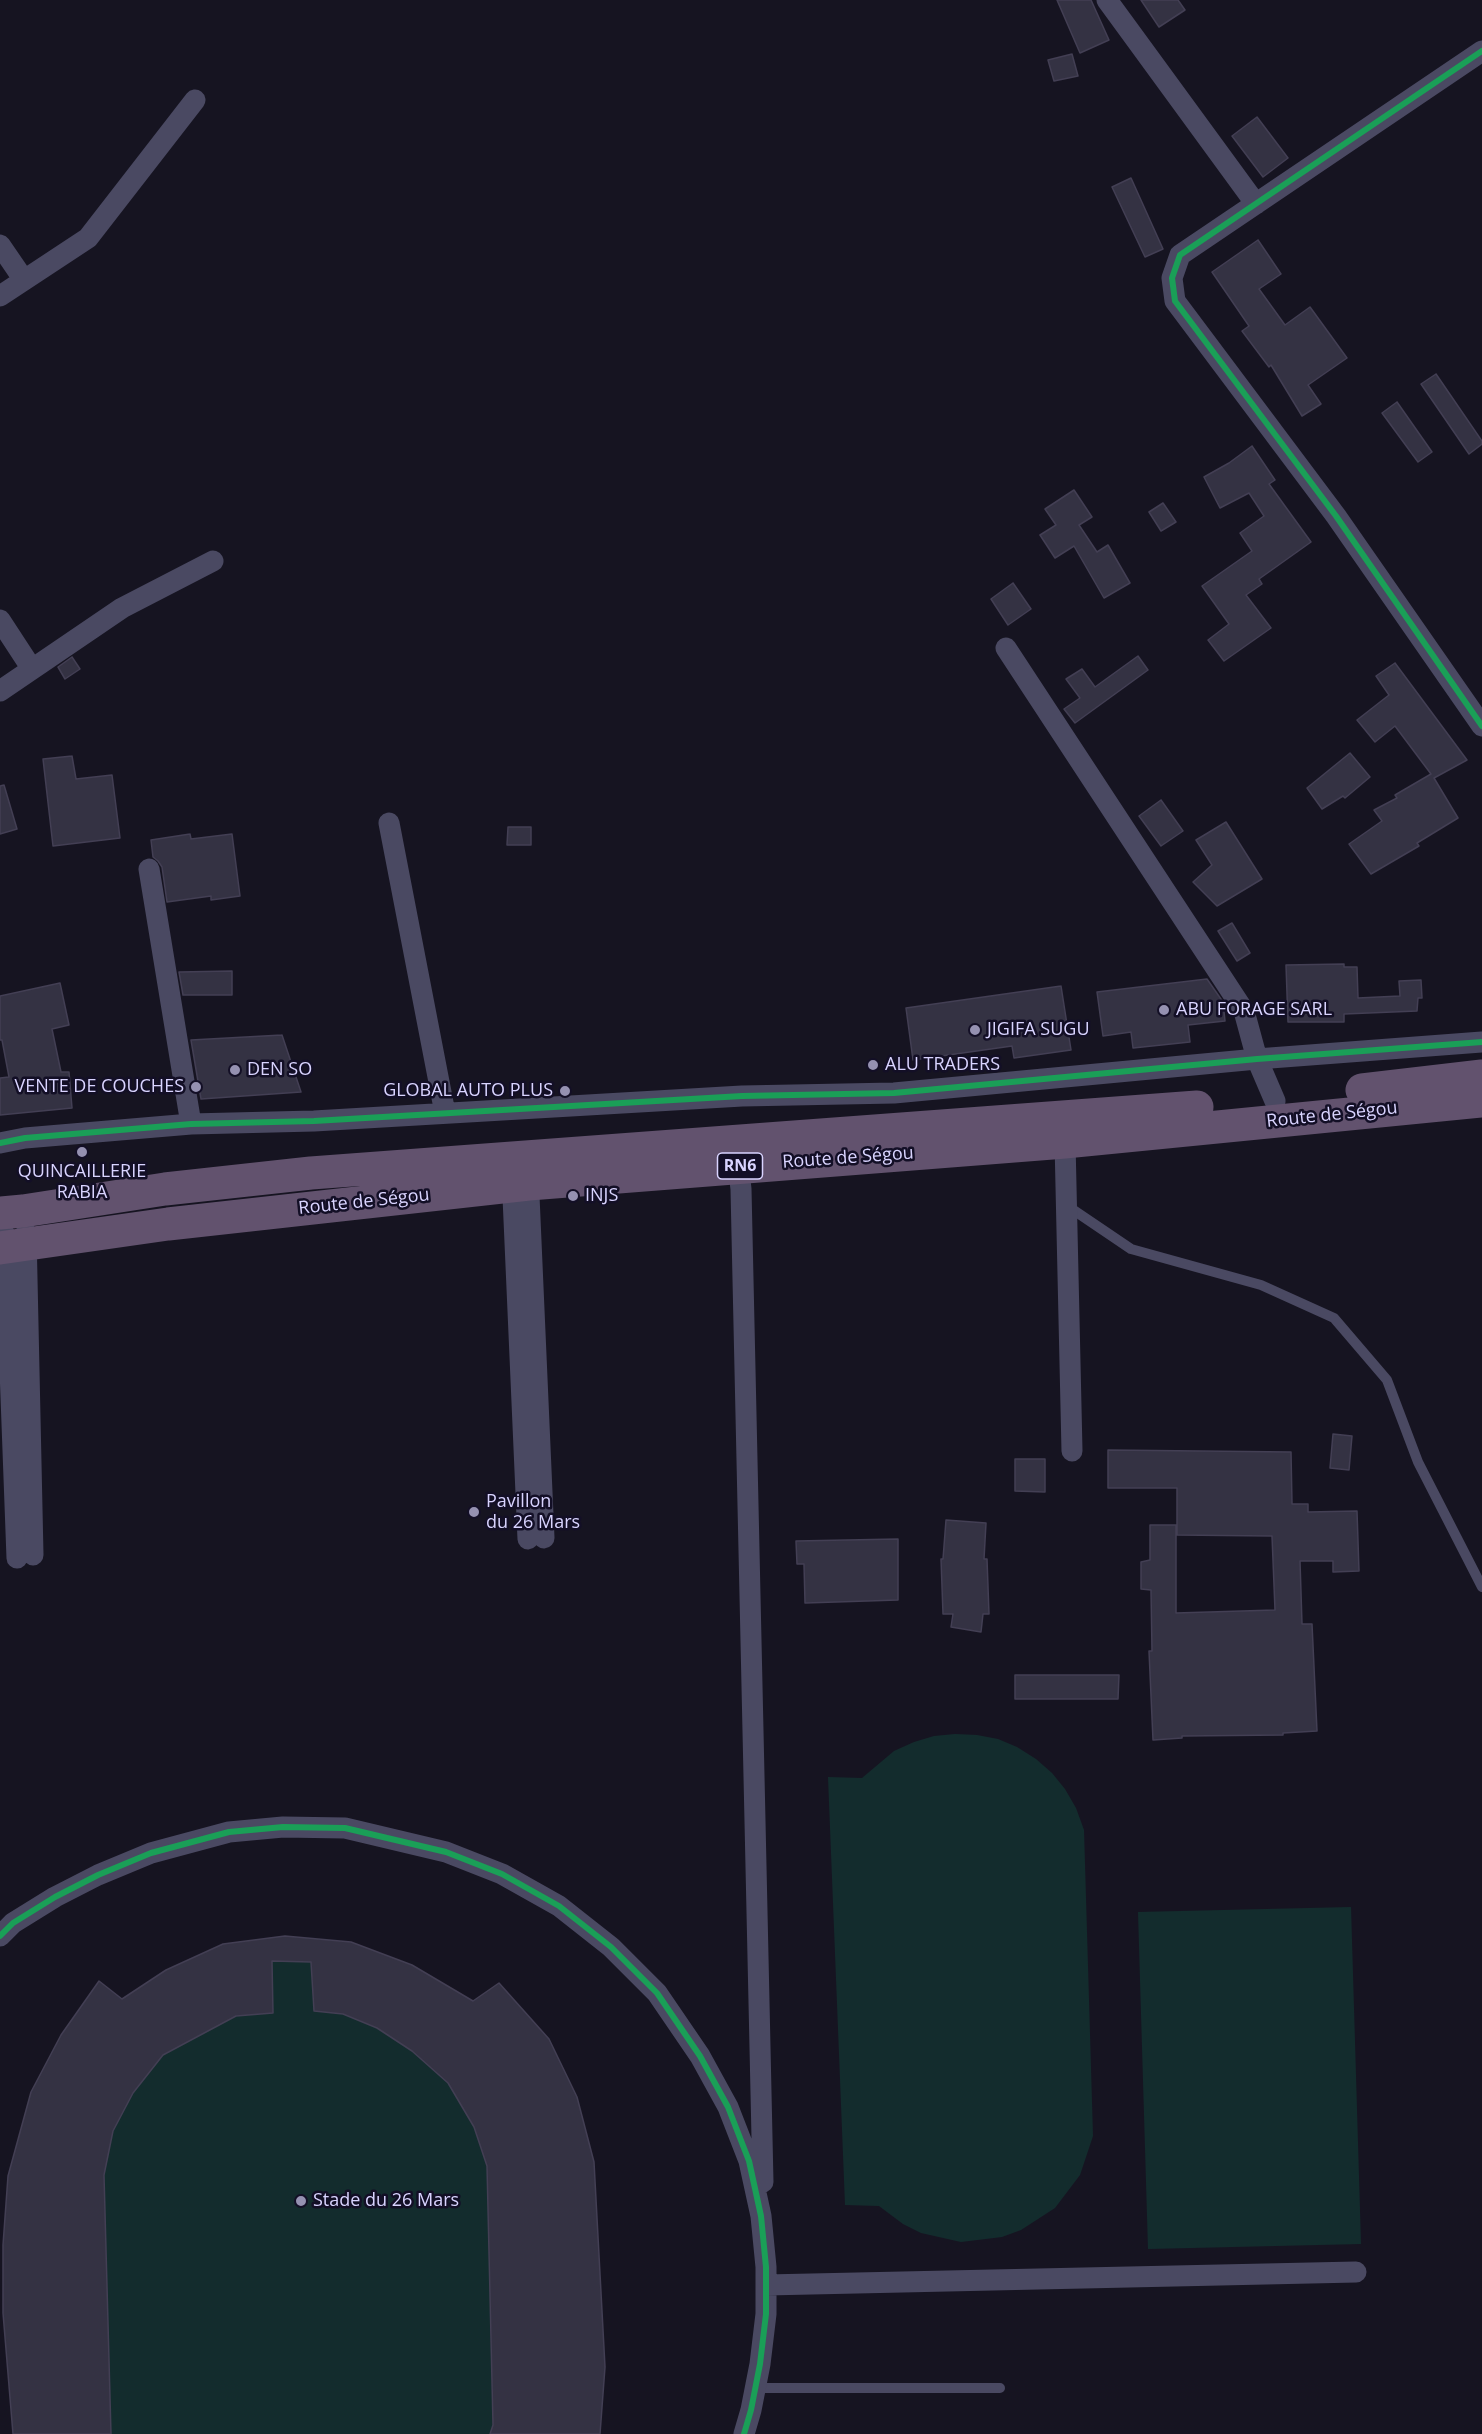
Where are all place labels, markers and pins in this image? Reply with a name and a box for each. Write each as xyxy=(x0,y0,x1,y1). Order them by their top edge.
place label: ABU FORAGE SARL xyxy=(1176,999,1332,1021)
marker: ABU FORAGE SARL xyxy=(1157,1003,1171,1017)
place label: JIGIFA SUGU xyxy=(987,1019,1090,1041)
marker: JIGIFA SUGU xyxy=(968,1023,982,1037)
place label: ALU TRADERS xyxy=(885,1054,1000,1076)
marker: ALU TRADERS xyxy=(866,1058,880,1072)
place label: DEN SO xyxy=(247,1059,312,1081)
marker: DEN SO xyxy=(228,1063,242,1077)
place label: VENTE DE COUCHES xyxy=(14,1076,184,1098)
marker: VENTE DE COUCHES xyxy=(189,1080,203,1094)
place label: GLOBAL AUTO PLUS xyxy=(383,1080,553,1102)
marker: GLOBAL AUTO PLUS xyxy=(558,1084,572,1098)
marker: QUINCAILLERIE RABIA xyxy=(75,1145,89,1159)
place label: QUINCAILLERIE RABIA xyxy=(18,1161,146,1204)
place label: INJS xyxy=(585,1185,618,1207)
marker: INJS xyxy=(566,1189,580,1203)
place label: Pavillon du 26 Mars xyxy=(486,1491,580,1534)
marker: Pavillon du 26 Mars xyxy=(467,1505,481,1519)
place label: Stade du 26 Mars xyxy=(313,2190,459,2212)
marker: Stade du 26 Mars xyxy=(294,2194,308,2208)

